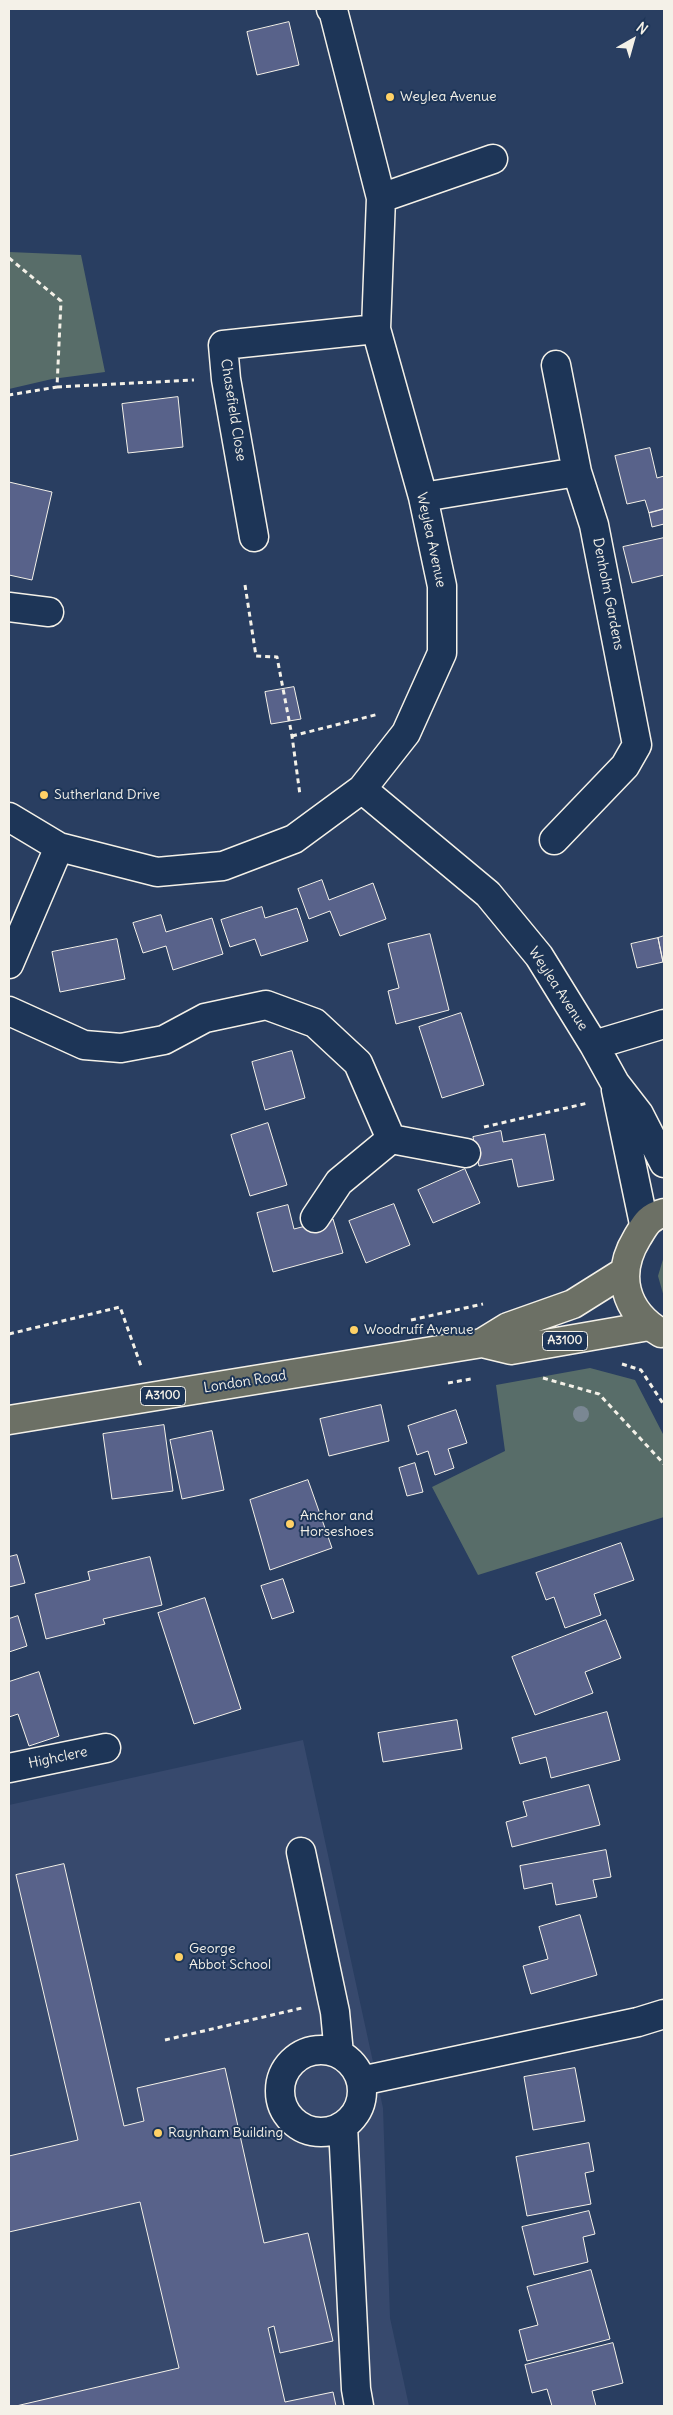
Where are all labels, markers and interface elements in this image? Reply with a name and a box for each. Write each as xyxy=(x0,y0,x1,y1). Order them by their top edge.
north arrow xyxy=(608,15,658,65)
text: N xyxy=(633,18,652,38)
place label: Weylea Avenue xyxy=(400,89,497,105)
marker: Weylea Avenue xyxy=(384,91,396,103)
street label: Chasefield Close xyxy=(217,358,249,462)
street label: Weylea Avenue xyxy=(413,491,449,589)
street label: Denholm Gardens xyxy=(589,536,627,652)
place label: Sutherland Drive xyxy=(54,787,160,803)
marker: Sutherland Drive xyxy=(38,789,50,801)
street label: Weylea Avenue xyxy=(525,944,591,1034)
place label: Woodruff Avenue xyxy=(364,1322,474,1338)
marker: Woodruff Avenue xyxy=(348,1324,360,1336)
road number: A3100 xyxy=(542,1332,588,1350)
street label: London Road xyxy=(202,1367,288,1397)
road number: A3100 xyxy=(140,1386,186,1405)
place label: Anchor and Horseshoes xyxy=(300,1508,374,1540)
marker: Anchor and Horseshoes xyxy=(284,1518,296,1530)
street label: Highclere xyxy=(27,1744,89,1772)
place label: George Abbot School xyxy=(189,1941,271,1974)
marker: George Abbot School xyxy=(173,1951,185,1963)
place label: Raynham Building xyxy=(168,2125,283,2141)
marker: Raynham Building xyxy=(152,2127,164,2139)

